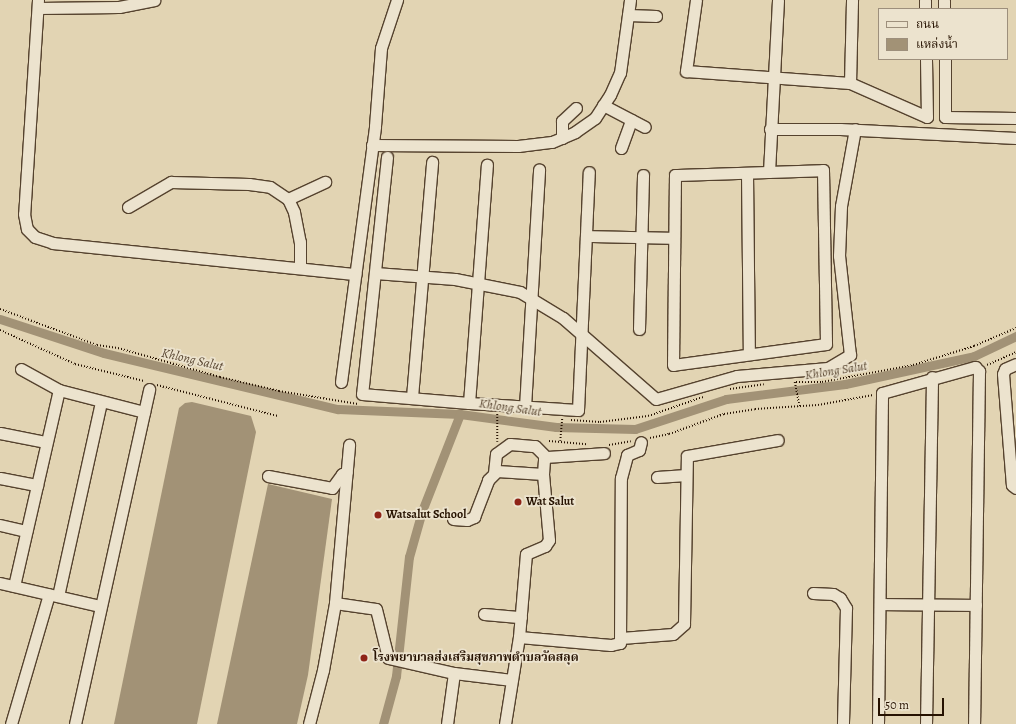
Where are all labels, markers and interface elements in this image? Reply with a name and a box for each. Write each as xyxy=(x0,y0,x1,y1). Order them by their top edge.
legend xyxy=(878,8,1008,60)
text: ถนน xyxy=(916,16,939,32)
text: แหล่งน้ำ xyxy=(916,36,958,52)
water label: Khlong Salut xyxy=(160,345,224,375)
water label: Khlong Salut xyxy=(804,358,868,384)
water label: Khlong Salut xyxy=(478,396,542,420)
place label: Wat Salut xyxy=(526,495,574,509)
marker: Wat Salut xyxy=(513,497,523,507)
place label: Watsalut School xyxy=(386,508,466,522)
marker: Watsalut School xyxy=(373,510,383,520)
place label: โรงพยาบาลส่งเสริมสุขภาพตำบลวัดสลุด xyxy=(373,651,579,665)
marker: โรงพยาบาลส่งเสริมสุขภาพตำบลวัดสลุด xyxy=(358,652,370,664)
scale bar xyxy=(880,690,946,716)
text: 50 m xyxy=(885,697,909,713)

